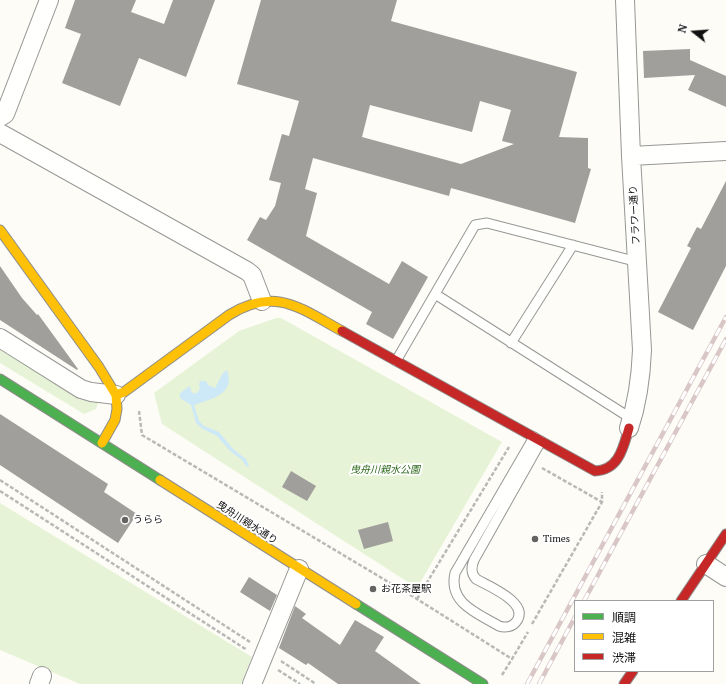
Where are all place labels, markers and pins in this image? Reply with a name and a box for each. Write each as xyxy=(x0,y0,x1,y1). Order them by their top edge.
place label: うらら xyxy=(133,514,163,526)
marker: うらら xyxy=(120,515,130,525)
place label: Times xyxy=(543,533,570,545)
marker: Times xyxy=(530,534,540,544)
place label: お花茶屋駅 xyxy=(381,583,431,595)
marker: お花茶屋駅 xyxy=(368,584,378,594)

